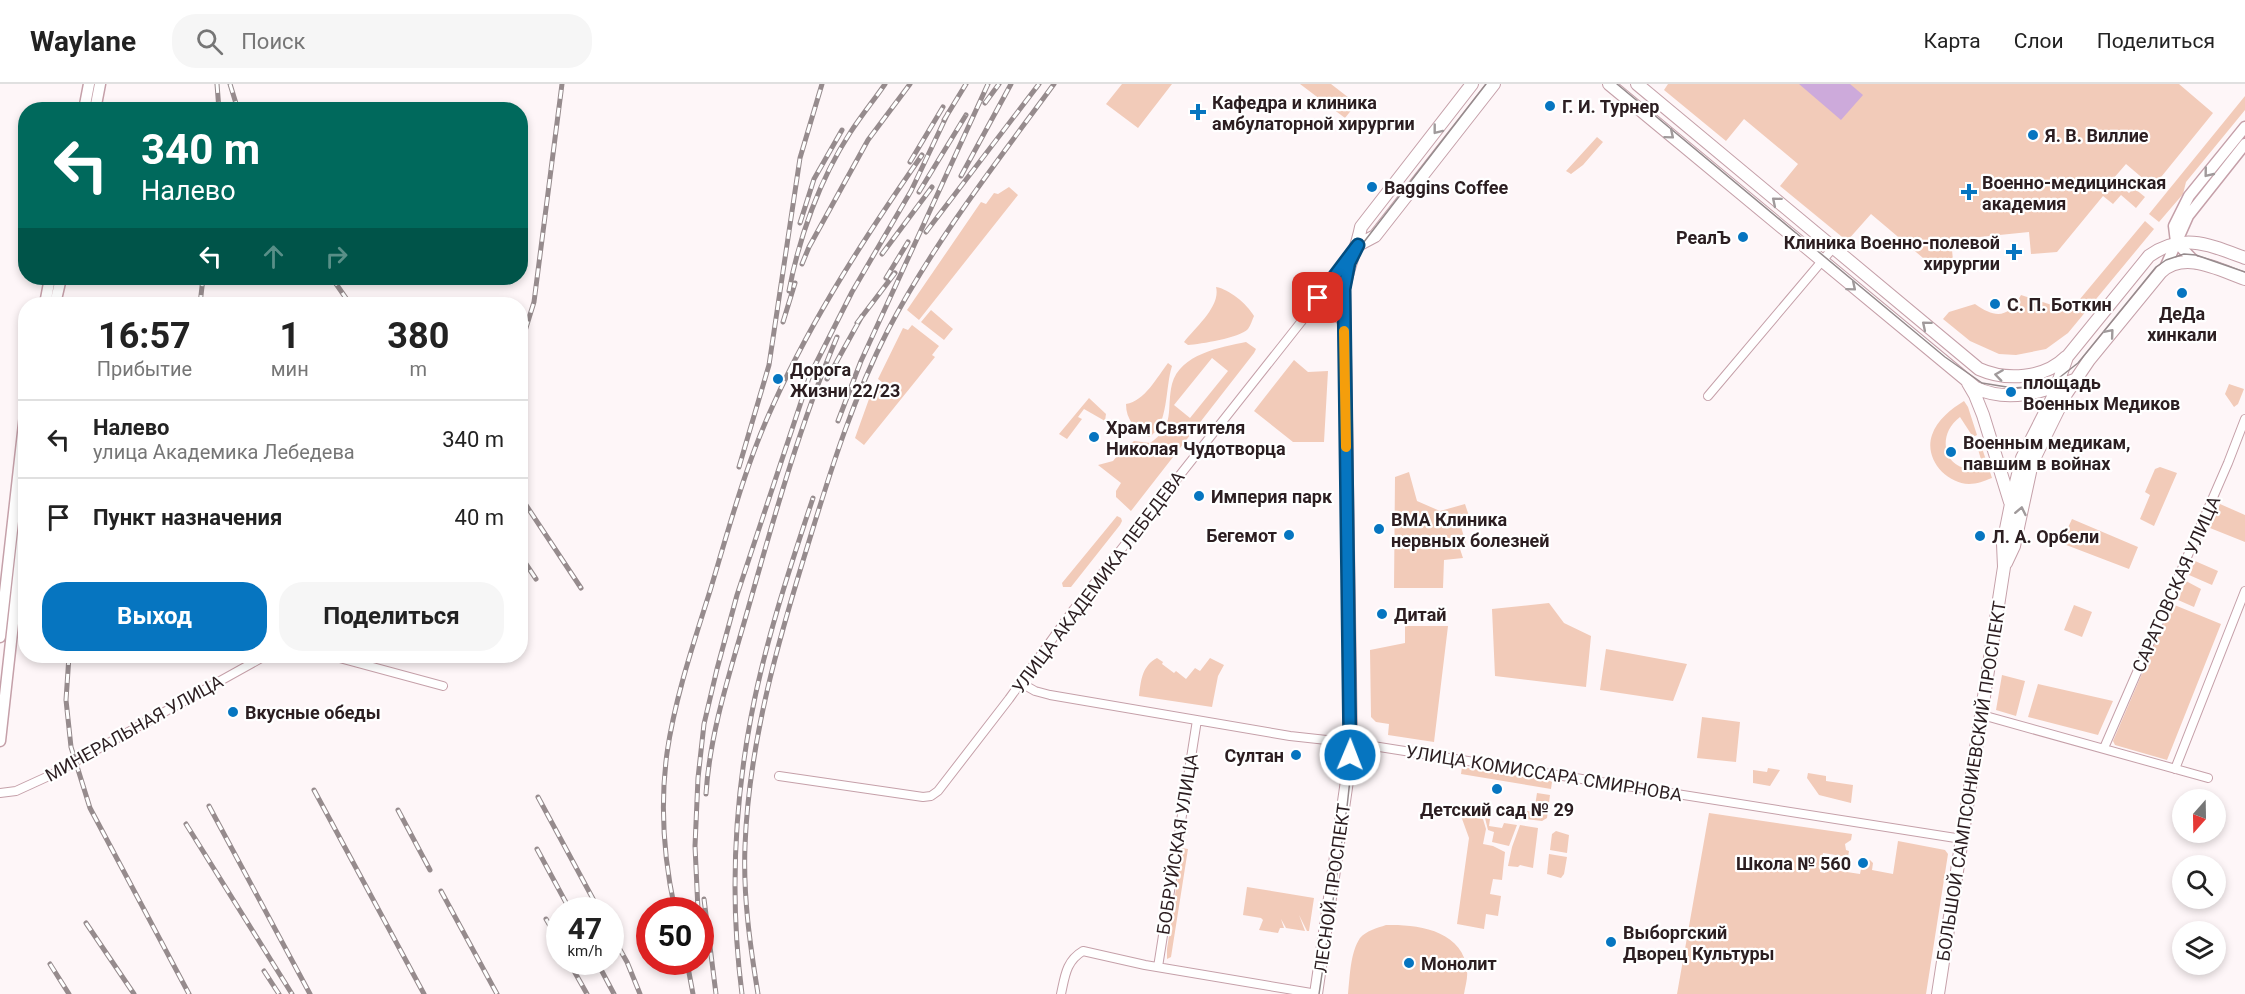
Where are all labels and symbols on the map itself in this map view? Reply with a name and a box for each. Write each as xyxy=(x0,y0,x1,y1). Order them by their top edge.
place label: Кафедра и клиника амбулаторной хирургии xyxy=(1212,92,1415,134)
place label: Г. И. Турнер xyxy=(1562,96,1659,117)
marker: Г. И. Турнер xyxy=(1543,99,1557,113)
marker: Кафедра и клиника амбулаторной хирургии xyxy=(1189,103,1207,121)
one-way arrow xyxy=(1433,124,1444,135)
place label: Я. В. Виллие xyxy=(2044,125,2149,146)
one-way arrow xyxy=(1663,128,1674,139)
marker: Я. В. Виллие xyxy=(2026,128,2040,142)
one-way arrow xyxy=(2205,166,2216,177)
place label: Военно-медицинская академия xyxy=(1982,172,2166,214)
place label: Baggins Coffee xyxy=(1384,177,1509,198)
marker: Baggins Coffee xyxy=(1365,180,1379,194)
marker: Военно-медицинская академия xyxy=(1960,183,1978,201)
one-way arrow xyxy=(1772,197,1783,208)
place label: РеалЪ xyxy=(1676,227,1731,248)
marker: РеалЪ xyxy=(1736,230,1750,244)
place label: Клиника Военно-полевой хирургии xyxy=(1784,232,2000,274)
marker: Клиника Военно-полевой хирургии xyxy=(2005,243,2023,261)
pin xyxy=(1292,272,1343,323)
one-way arrow xyxy=(1845,279,1856,290)
marker: ДеДа хинкали xyxy=(2175,286,2189,300)
place label: С. П. Боткин xyxy=(2007,294,2112,315)
marker: С. П. Боткин xyxy=(1988,297,2002,311)
place label: ДеДа хинкали xyxy=(2147,303,2217,345)
one-way arrow xyxy=(1922,322,1933,333)
one-way arrow xyxy=(2103,329,2114,340)
place label: Дорога Жизни 22/23 xyxy=(790,359,900,401)
one-way arrow xyxy=(1994,369,2004,381)
marker: Дорога Жизни 22/23 xyxy=(771,372,785,386)
place label: площадь Военных Медиков xyxy=(2023,372,2180,414)
marker: площадь Военных Медиков xyxy=(2004,385,2018,399)
place label: Храм Святителя Николая Чудотворца xyxy=(1106,417,1286,459)
marker: Храм Святителя Николая Чудотворца xyxy=(1087,430,1101,444)
place label: Военным медикам, павшим в войнах xyxy=(1963,432,2130,474)
marker: Военным медикам, павшим в войнах xyxy=(1944,445,1958,459)
street label: УЛИЦА АКАДЕМИКА ЛЕБЕДЕВА xyxy=(1008,467,1189,697)
place label: Империя парк xyxy=(1211,486,1333,507)
marker: Империя парк xyxy=(1192,489,1206,503)
street label: САРАТОВСКАЯ УЛИЦА xyxy=(2128,492,2224,675)
one-way arrow xyxy=(2014,507,2027,517)
place label: ВМА Клиника нервных болезней xyxy=(1391,509,1550,551)
marker: ВМА Клиника нервных болезней xyxy=(1372,522,1386,536)
place label: Бегемот xyxy=(1206,525,1277,546)
place label: Л. А. Орбели xyxy=(1992,526,2099,547)
marker: Бегемот xyxy=(1282,528,1296,542)
marker: Л. А. Орбели xyxy=(1973,529,1987,543)
street label: БОЛЬШОЙ САМПСОНИЕВСКИЙ ПРОСПЕКТ xyxy=(1932,599,2010,963)
place label: Дитай xyxy=(1394,604,1446,625)
marker: Дитай xyxy=(1375,607,1389,621)
street label: МИНЕРАЛЬНАЯ УЛИЦА xyxy=(42,670,227,786)
place label: Вкусные обеды xyxy=(245,702,381,723)
marker: Вкусные обеды xyxy=(226,705,240,719)
position arrow xyxy=(1318,723,1382,787)
street label: УЛИЦА КОМИССАРА СМИРНОВА xyxy=(1404,741,1684,805)
place label: Султан xyxy=(1224,745,1284,766)
marker: Султан xyxy=(1289,748,1303,762)
street label: БОБРУЙСКАЯ УЛИЦА xyxy=(1152,752,1202,936)
marker: Детский сад № 29 xyxy=(1490,782,1504,796)
north arrow xyxy=(2172,789,2226,843)
place label: Детский сад № 29 xyxy=(1420,799,1574,820)
street label: ЛЕСНОЙ ПРОСПЕКТ xyxy=(1310,802,1354,974)
place label: Школа № 560 xyxy=(1736,853,1851,874)
marker: Школа № 560 xyxy=(1856,856,1870,870)
speed limit sign: 50 xyxy=(636,897,714,975)
place label: Выборгский Дворец Культуры xyxy=(1623,922,1775,964)
marker: Выборгский Дворец Культуры xyxy=(1604,935,1618,949)
place label: Монолит xyxy=(1421,953,1497,974)
marker: Монолит xyxy=(1402,956,1416,970)

